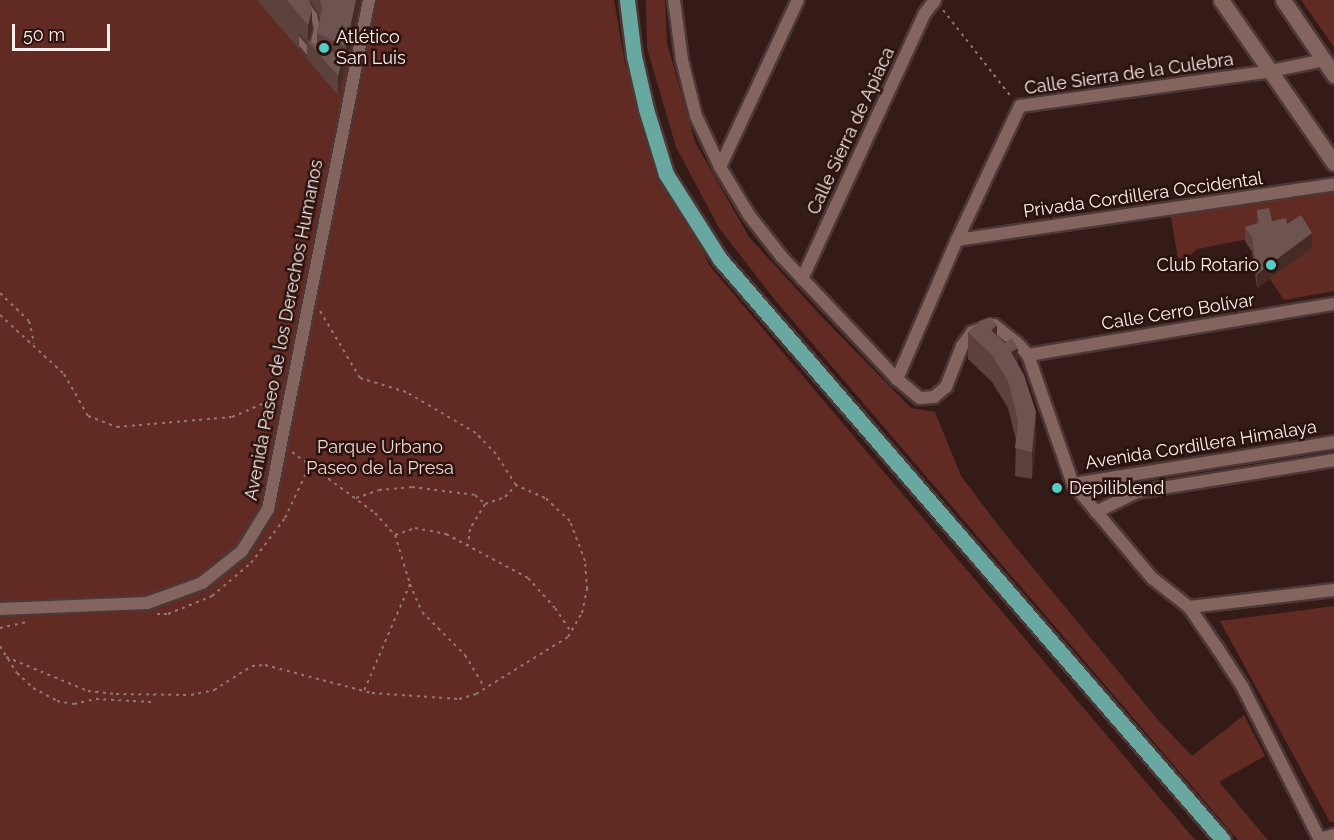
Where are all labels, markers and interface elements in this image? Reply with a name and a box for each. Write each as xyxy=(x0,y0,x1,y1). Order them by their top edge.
scale bar xyxy=(15,12,112,50)
text: 50 m xyxy=(23,24,65,45)
place label: Atlético San Luis xyxy=(336,27,406,70)
marker: Atlético San Luis xyxy=(317,41,331,55)
street label: Calle Sierra de Apiaca xyxy=(803,44,899,218)
street label: Calle Sierra de la Culebra xyxy=(1023,49,1235,99)
street label: Avenida Paseo de los Derechos Humanos xyxy=(240,158,328,502)
street label: Privada Cordillera Occidental xyxy=(1022,167,1264,223)
place label: Club Rotario xyxy=(1157,254,1259,276)
marker: Club Rotario xyxy=(1264,258,1278,272)
street label: Calle Cerro Bolívar xyxy=(1100,289,1256,335)
street label: Avenida Cordillera Himalaya xyxy=(1084,416,1318,474)
park label: Parque Urbano Paseo de la Presa xyxy=(306,437,454,480)
place label: Depiliblend xyxy=(1069,477,1165,499)
marker: Depiliblend xyxy=(1050,481,1064,495)

